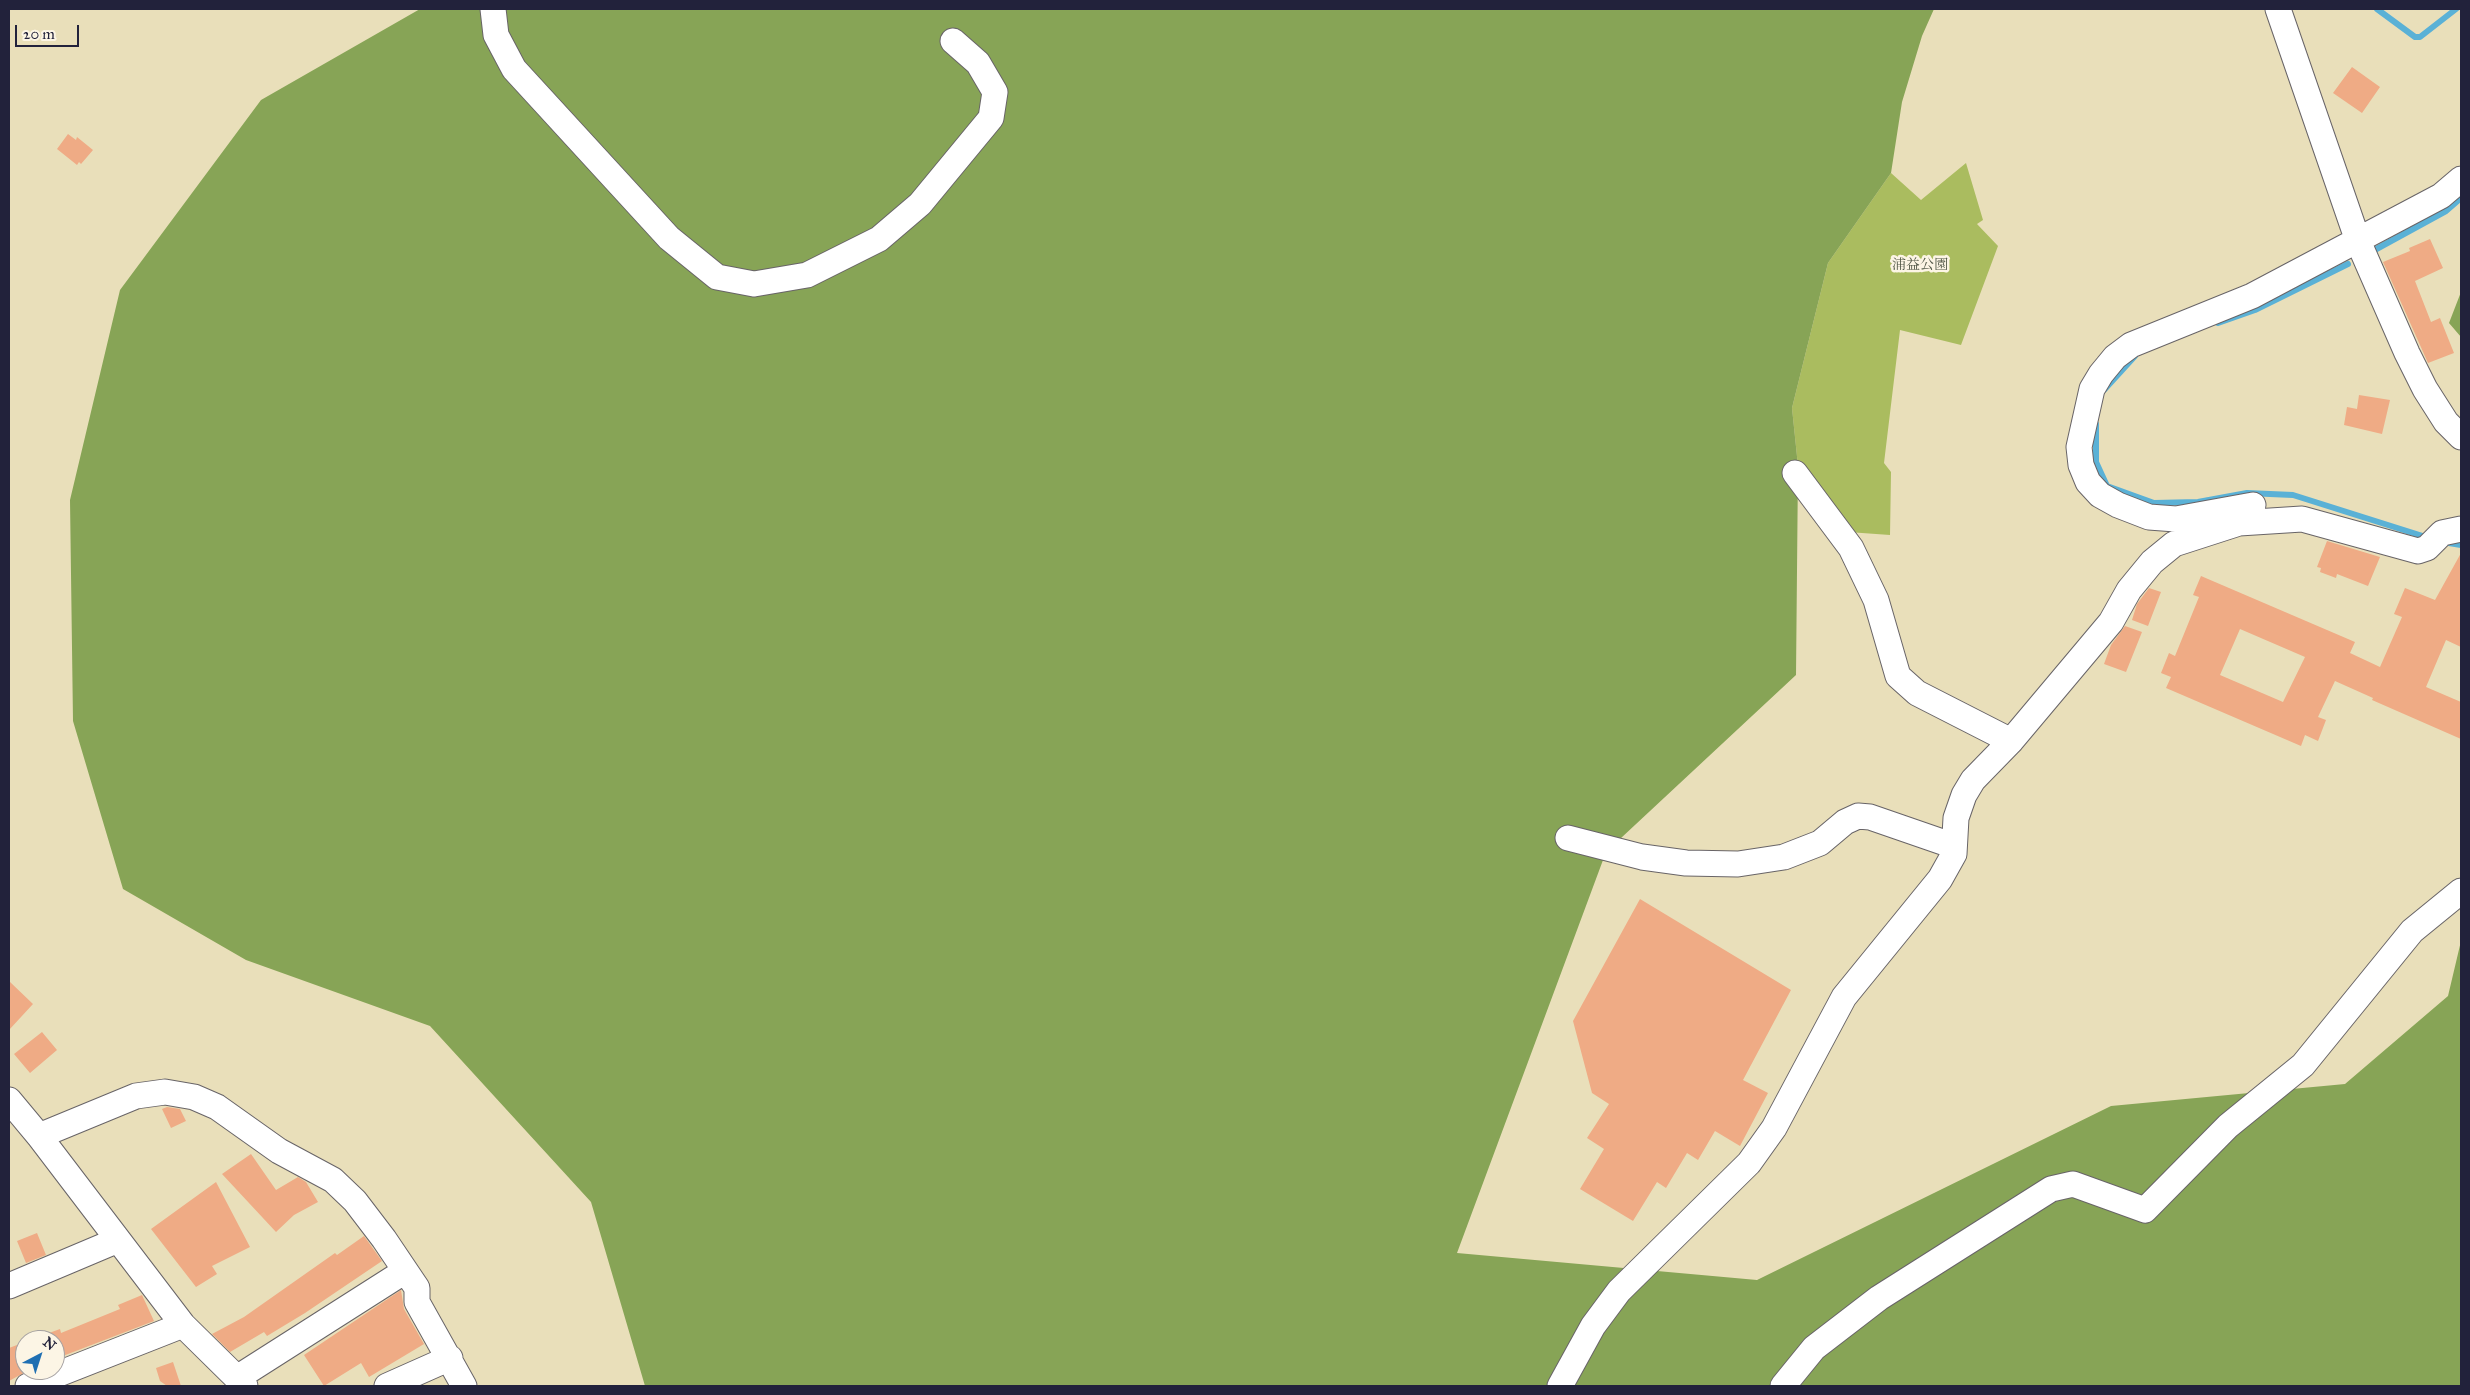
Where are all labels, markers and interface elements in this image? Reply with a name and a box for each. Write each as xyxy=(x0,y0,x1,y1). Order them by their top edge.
scale bar xyxy=(18,15,81,47)
text: 20 m xyxy=(23,25,55,43)
park label: 浦益公園 xyxy=(1892,258,1948,274)
north arrow xyxy=(15,1330,65,1380)
text: N xyxy=(39,1334,59,1354)

